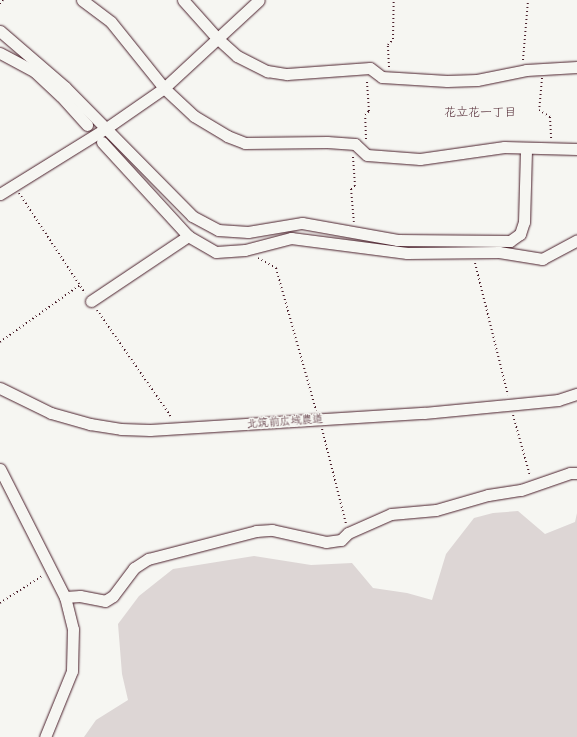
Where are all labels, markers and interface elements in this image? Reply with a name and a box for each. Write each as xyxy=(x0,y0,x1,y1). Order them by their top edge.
district label: 花立花一丁目 xyxy=(444,105,516,119)
street label: 北筑前広域農道 xyxy=(246,412,324,430)

